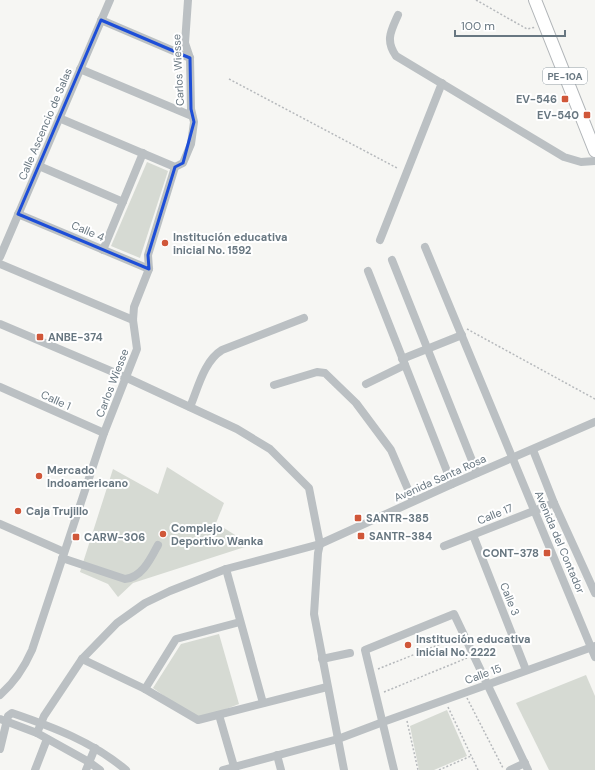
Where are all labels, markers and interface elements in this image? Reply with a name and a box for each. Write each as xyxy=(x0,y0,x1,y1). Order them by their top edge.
scale bar xyxy=(455,12,565,38)
text: 100 m xyxy=(461,18,495,34)
street label: Carlos Wiesse xyxy=(169,34,187,106)
street label: Calle Ascencio de Salas xyxy=(15,66,75,182)
road number: PE-10A xyxy=(543,68,587,84)
place label: EV-546 xyxy=(516,92,557,106)
marker: EV-546 xyxy=(560,94,570,104)
place label: EV-540 xyxy=(537,108,579,122)
marker: EV-540 xyxy=(582,110,592,120)
street label: Calle 4 xyxy=(69,218,107,244)
place label: Institución educativa inicial No. 1592 xyxy=(173,230,287,257)
marker: Institución educativa inicial No. 1592 xyxy=(160,238,170,248)
place label: ANBE-374 xyxy=(48,330,103,344)
marker: ANBE-374 xyxy=(35,332,45,342)
street label: Carlos Wiesse xyxy=(93,347,131,419)
street label: Calle 1 xyxy=(39,387,73,413)
street label: Avenida Santa Rosa xyxy=(392,451,488,505)
place label: Mercado Indoamericano xyxy=(47,463,129,490)
marker: Mercado Indoamericano xyxy=(34,471,44,481)
street label: Avenida del Contador xyxy=(532,488,588,596)
street label: Calle 17 xyxy=(475,500,515,527)
place label: Caja Trujillo xyxy=(26,504,89,518)
marker: Caja Trujillo xyxy=(13,506,23,516)
place label: SANTR-385 xyxy=(366,511,429,525)
marker: SANTR-385 xyxy=(353,513,363,523)
place label: Complejo Deportivo Wanka xyxy=(171,521,263,548)
marker: Complejo Deportivo Wanka xyxy=(158,529,168,539)
place label: SANTR-384 xyxy=(369,529,432,543)
place label: CARW-306 xyxy=(84,530,145,544)
marker: SANTR-384 xyxy=(356,531,366,541)
marker: CARW-306 xyxy=(71,532,81,542)
place label: CONT-378 xyxy=(483,546,539,560)
marker: CONT-378 xyxy=(542,548,552,558)
street label: Calle 3 xyxy=(497,580,523,618)
place label: Institución educativa inicial No. 2222 xyxy=(416,632,530,659)
marker: Institución educativa inicial No. 2222 xyxy=(403,640,413,650)
street label: Calle 15 xyxy=(463,661,504,687)

